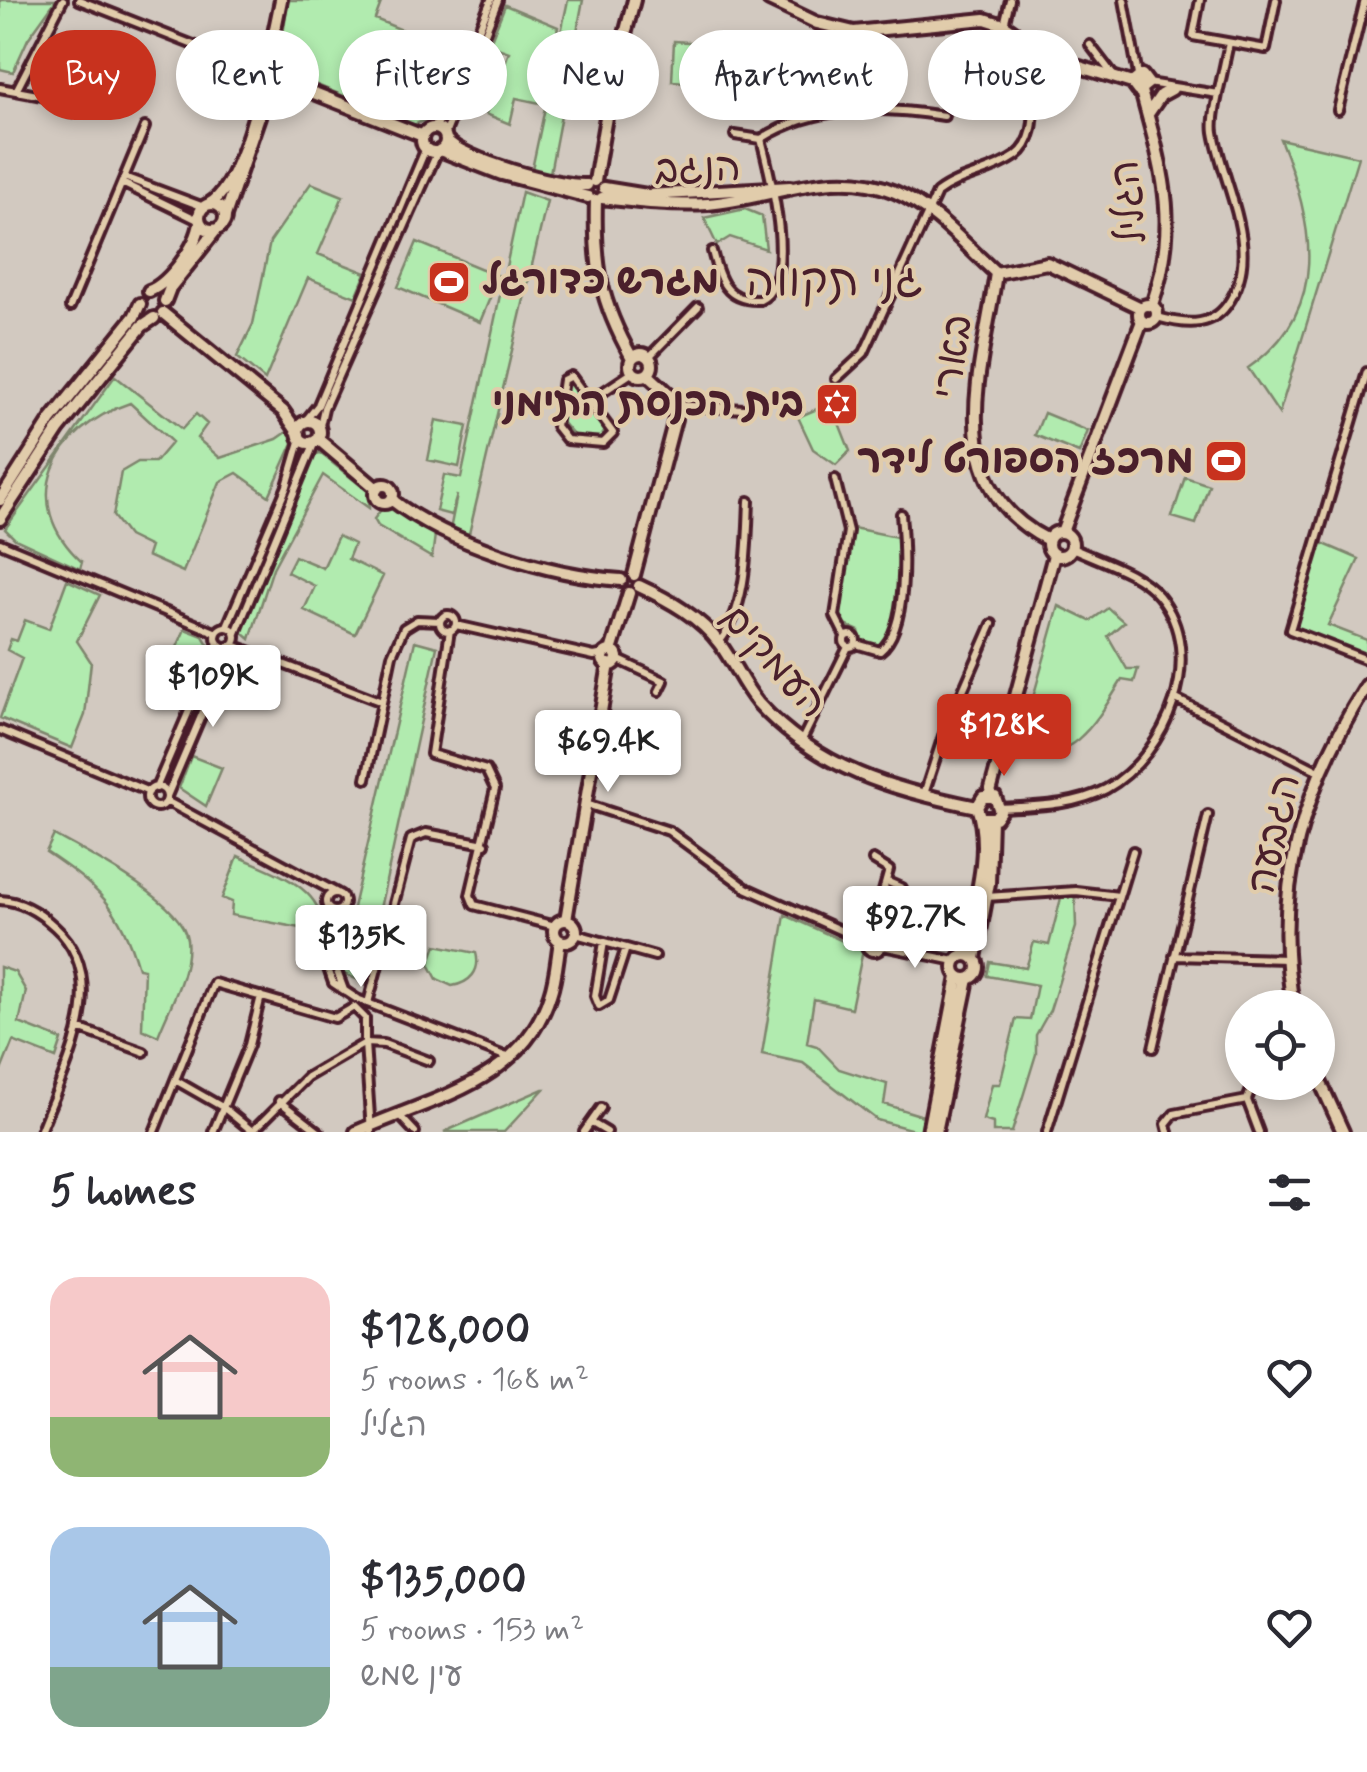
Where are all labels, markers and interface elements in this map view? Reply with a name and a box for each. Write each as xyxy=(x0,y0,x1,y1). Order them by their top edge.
chip: Buy xyxy=(30,30,156,120)
chip: Rent xyxy=(176,30,319,120)
chip: Filters xyxy=(339,30,507,120)
chip: New xyxy=(527,30,659,120)
chip: Apartment xyxy=(679,30,908,120)
chip: House xyxy=(928,30,1081,120)
street label: הנגב xyxy=(654,143,742,197)
street label: הגליל xyxy=(1100,158,1160,246)
district label: גני תקווה xyxy=(745,253,923,312)
place label: מגרש כדורגל xyxy=(482,256,719,308)
sports icon: מגרש כדורגל xyxy=(426,259,472,305)
street label: בארי xyxy=(922,311,986,403)
place label: בית הכנסת התימני xyxy=(492,378,804,430)
synagogue icon: בית הכנסת התימני xyxy=(814,381,860,427)
place label: מרכז הספורט לידר xyxy=(857,435,1194,487)
sports icon: מרכז הספורט לידר xyxy=(1203,438,1249,484)
street label: העמקים xyxy=(708,594,838,730)
pin: $109K xyxy=(143,645,283,730)
text: $109K xyxy=(168,656,258,698)
pin: $128K xyxy=(934,694,1074,779)
text: $128K xyxy=(959,705,1049,747)
pin: $69.4K xyxy=(527,710,689,795)
text: $69.4K xyxy=(557,721,659,763)
street label: הגבעה xyxy=(1236,769,1314,899)
pin: $92.7K xyxy=(834,886,996,971)
text: $92.7K xyxy=(865,897,965,939)
pin: $135K xyxy=(291,905,431,990)
text: $135K xyxy=(317,916,405,958)
map controls xyxy=(1225,990,1335,1100)
button: locate xyxy=(1225,990,1335,1100)
text: 5 homes xyxy=(50,1165,196,1220)
icon: filters xyxy=(1262,1165,1317,1220)
text: $128,000 xyxy=(360,1304,530,1359)
icon: home xyxy=(130,1317,250,1437)
icon: heart xyxy=(1262,1350,1317,1405)
text: 5 rooms · 168 m² xyxy=(360,1359,589,1401)
text: הגליל xyxy=(360,1405,427,1447)
text: $135,000 xyxy=(360,1554,526,1609)
icon: home xyxy=(130,1567,250,1687)
icon: heart xyxy=(1262,1600,1317,1655)
text: 5 rooms · 153 m² xyxy=(360,1609,584,1651)
text: עין שמש xyxy=(360,1655,463,1697)

